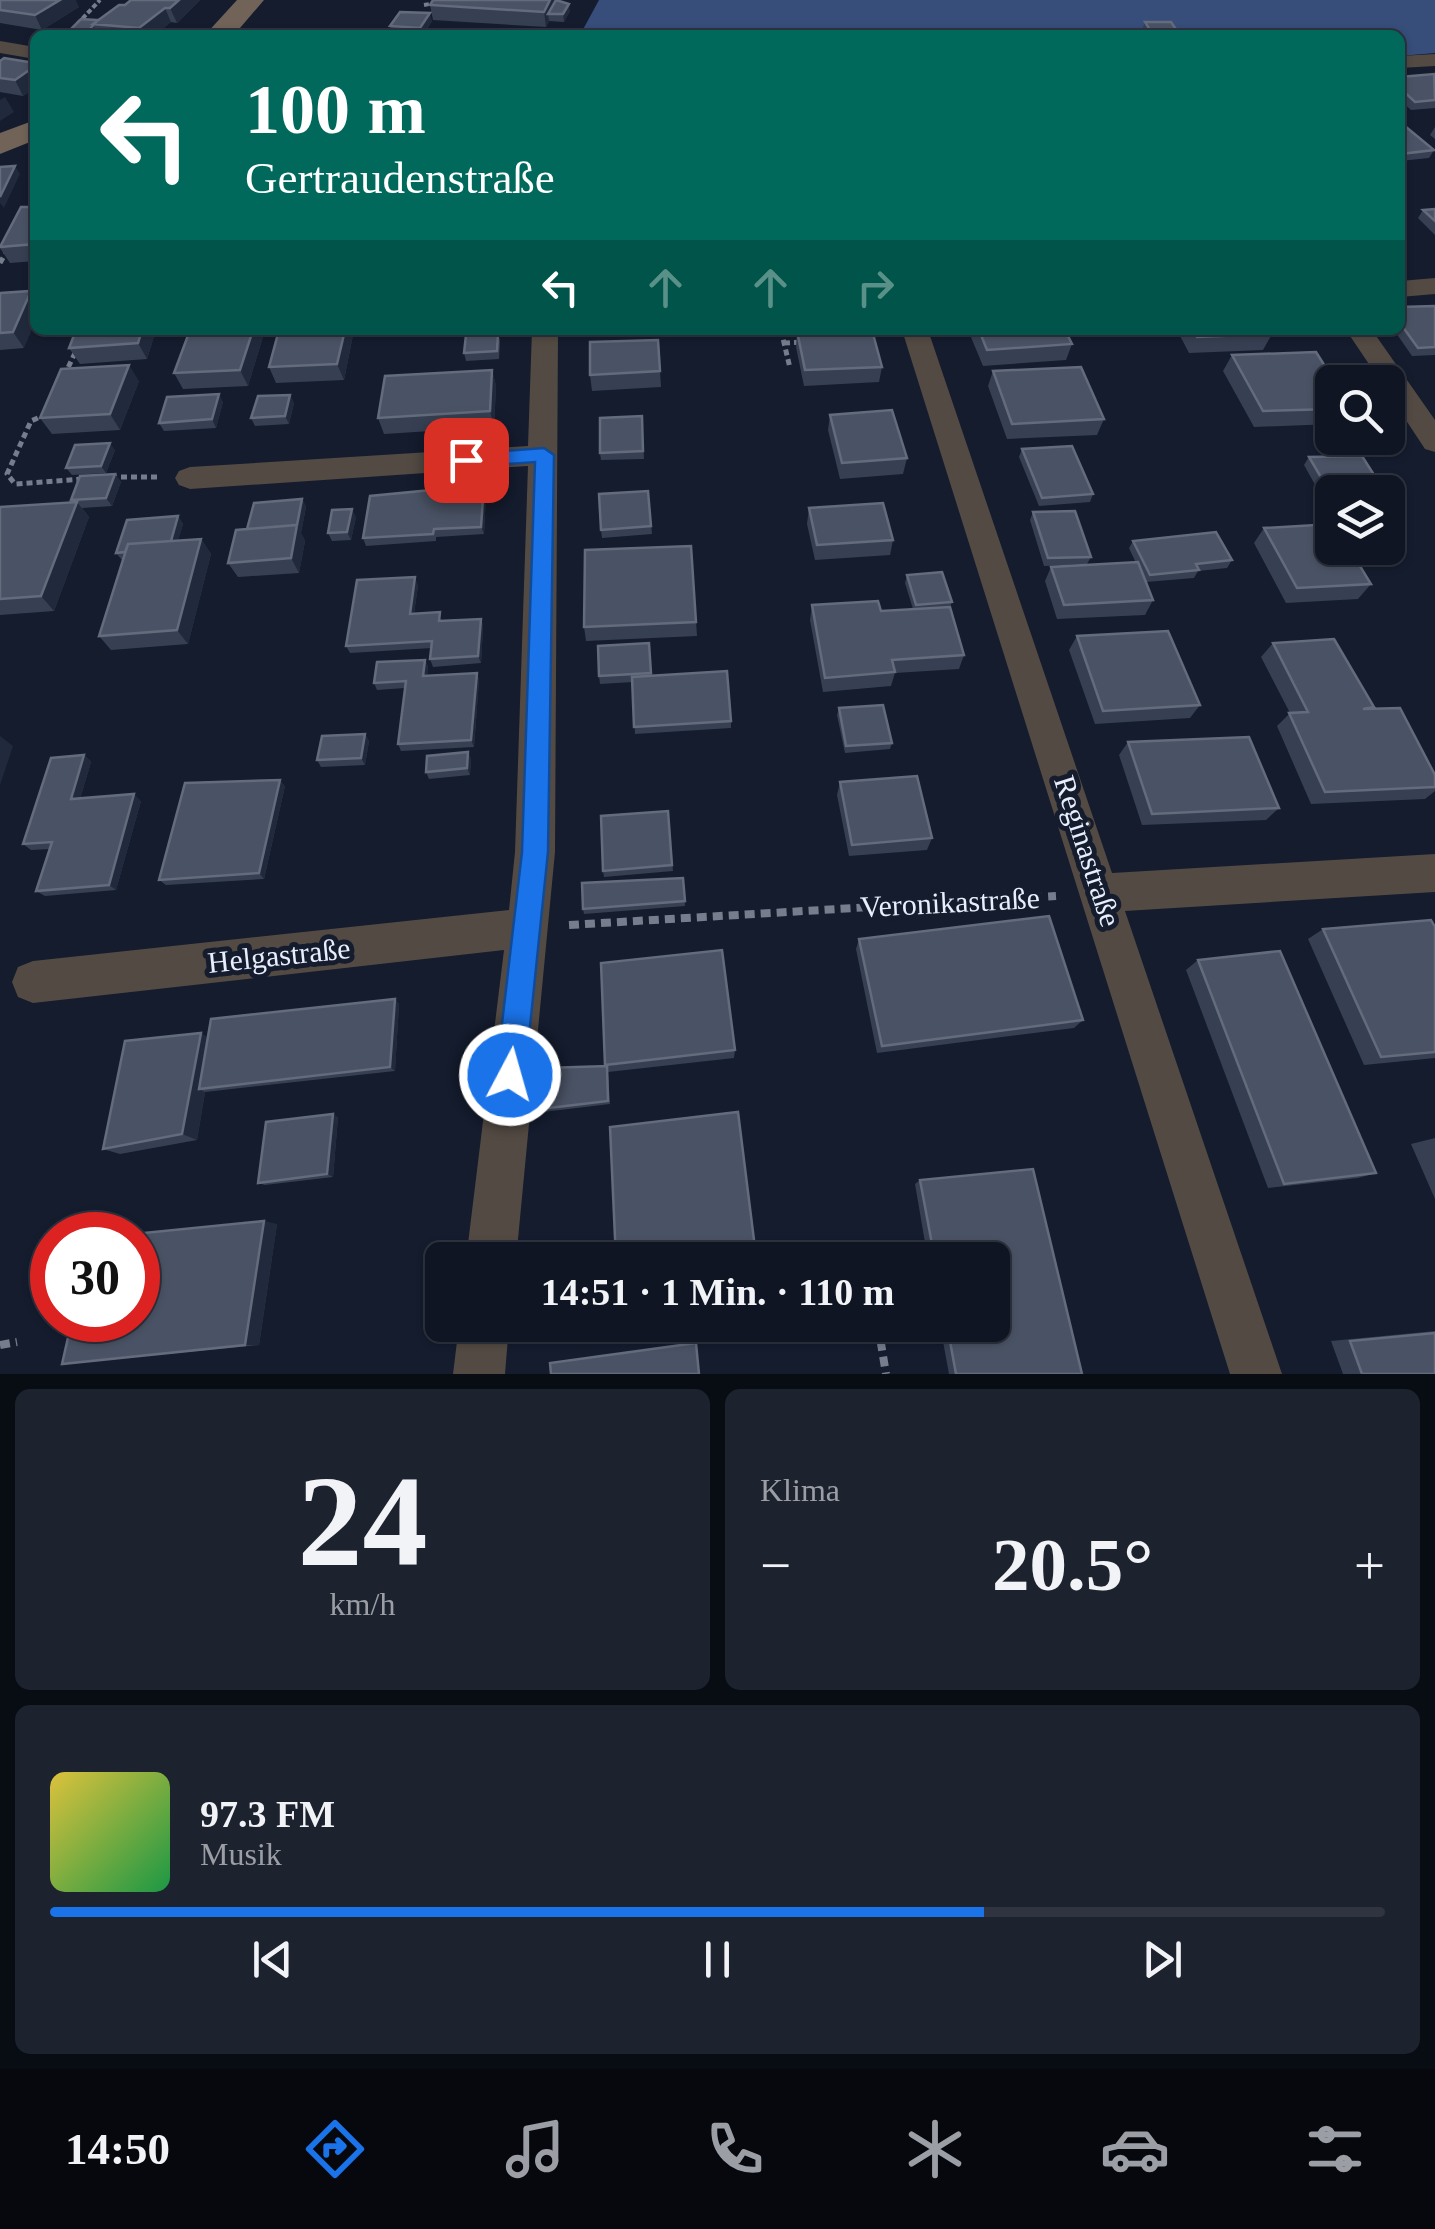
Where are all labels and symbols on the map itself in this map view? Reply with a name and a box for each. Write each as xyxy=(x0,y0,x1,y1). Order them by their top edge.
pin xyxy=(424,418,509,503)
street label: Reginastraße xyxy=(1048,771,1128,931)
street label: Veronikastraße xyxy=(859,881,1041,923)
street label: Helgastraße xyxy=(206,931,352,979)
position arrow xyxy=(458,1023,562,1127)
speed limit sign: 30 xyxy=(30,1212,160,1342)

